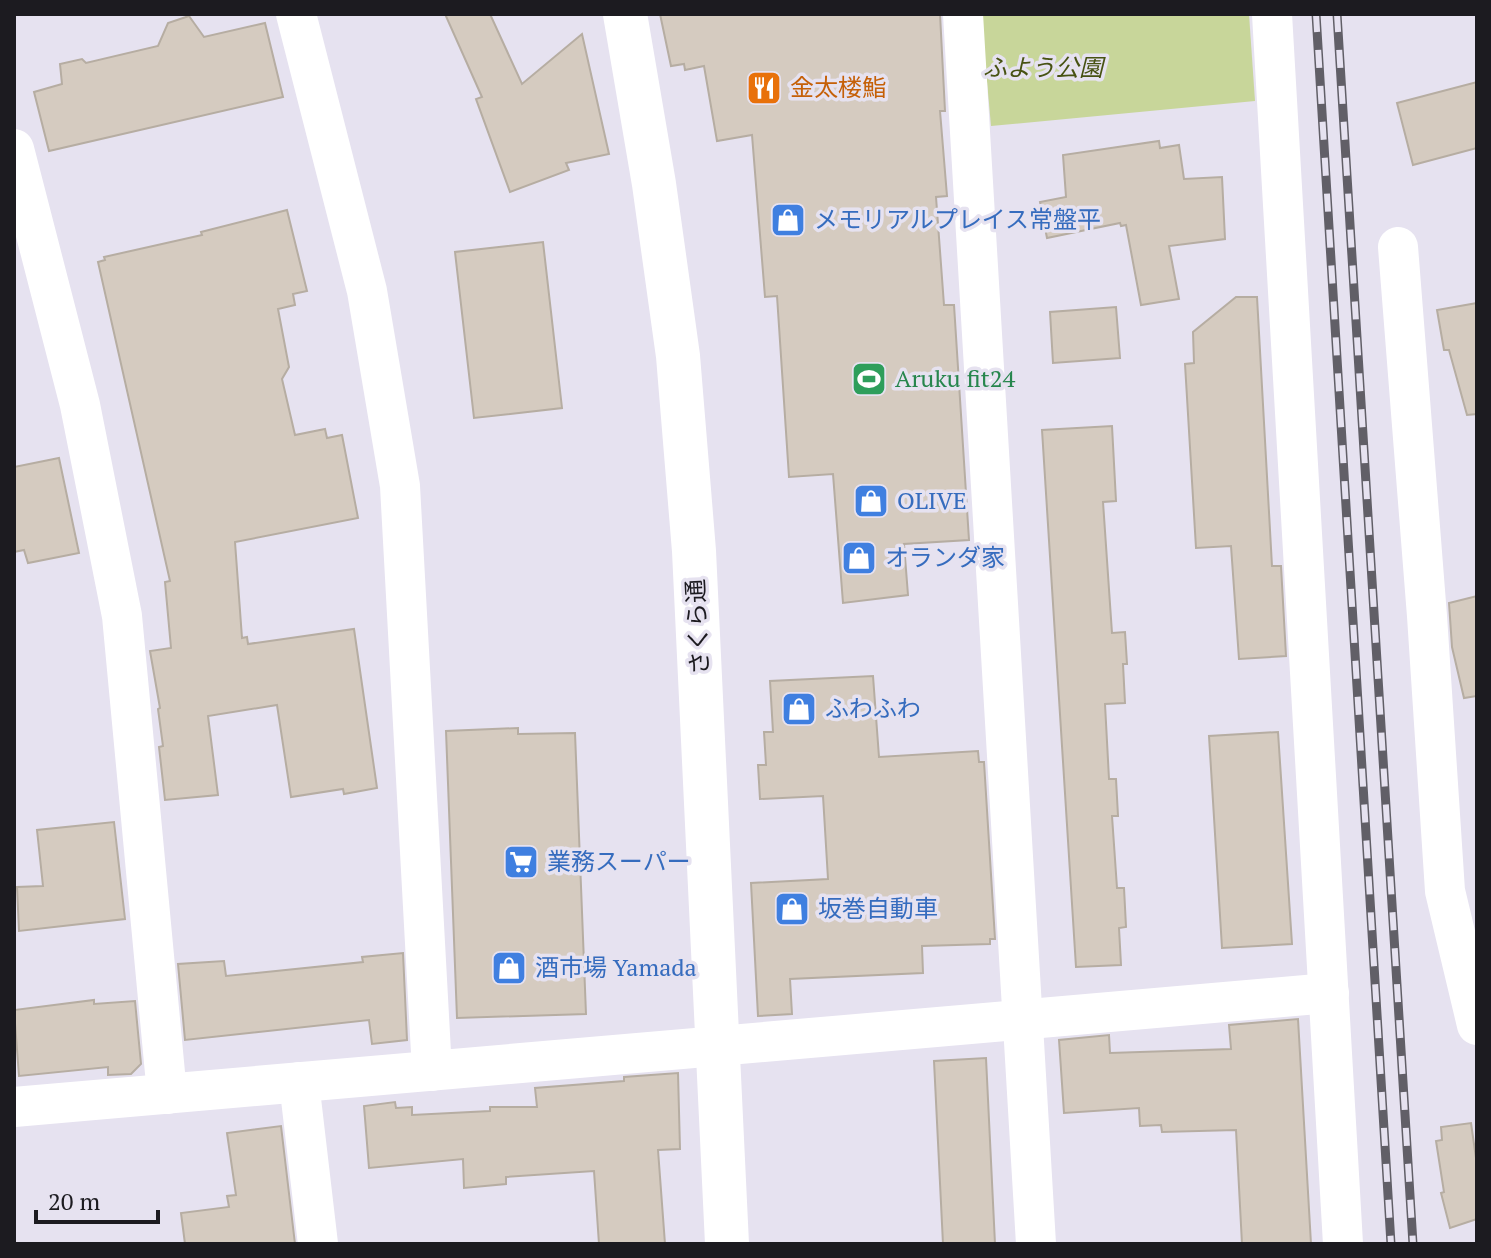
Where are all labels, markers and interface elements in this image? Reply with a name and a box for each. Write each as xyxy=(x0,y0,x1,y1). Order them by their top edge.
park label: ふよう公園 xyxy=(983,51,1106,83)
restaurant icon: 金太楼鮨 xyxy=(745,69,783,107)
place label: 金太楼鮨 xyxy=(790,71,886,103)
shop icon: メモリアルプレイス常盤平 xyxy=(769,201,807,239)
place label: メモリアルプレイス常盤平 xyxy=(814,203,1101,235)
sports icon: Aruku fit24 xyxy=(850,360,888,398)
place label: Aruku fit24 xyxy=(895,362,1015,394)
shop icon: OLIVE xyxy=(852,482,890,520)
place label: OLIVE xyxy=(897,484,967,516)
shop icon: オランダ家 xyxy=(840,539,878,577)
place label: オランダ家 xyxy=(885,541,1005,573)
street label: さくら通 xyxy=(679,578,715,676)
shop icon: ふわふわ xyxy=(780,690,818,728)
place label: ふわふわ xyxy=(825,692,921,724)
supermarket icon: 業務スーパー xyxy=(502,843,540,881)
place label: 業務スーパー xyxy=(547,845,691,877)
shop icon: 坂巻自動車 xyxy=(773,890,811,928)
place label: 坂巻自動車 xyxy=(818,892,938,924)
shop icon: 酒市場 Yamada xyxy=(490,949,528,987)
place label: 酒市場 Yamada xyxy=(535,951,697,983)
scale bar xyxy=(36,1174,158,1224)
text: 20 m xyxy=(48,1185,100,1217)

